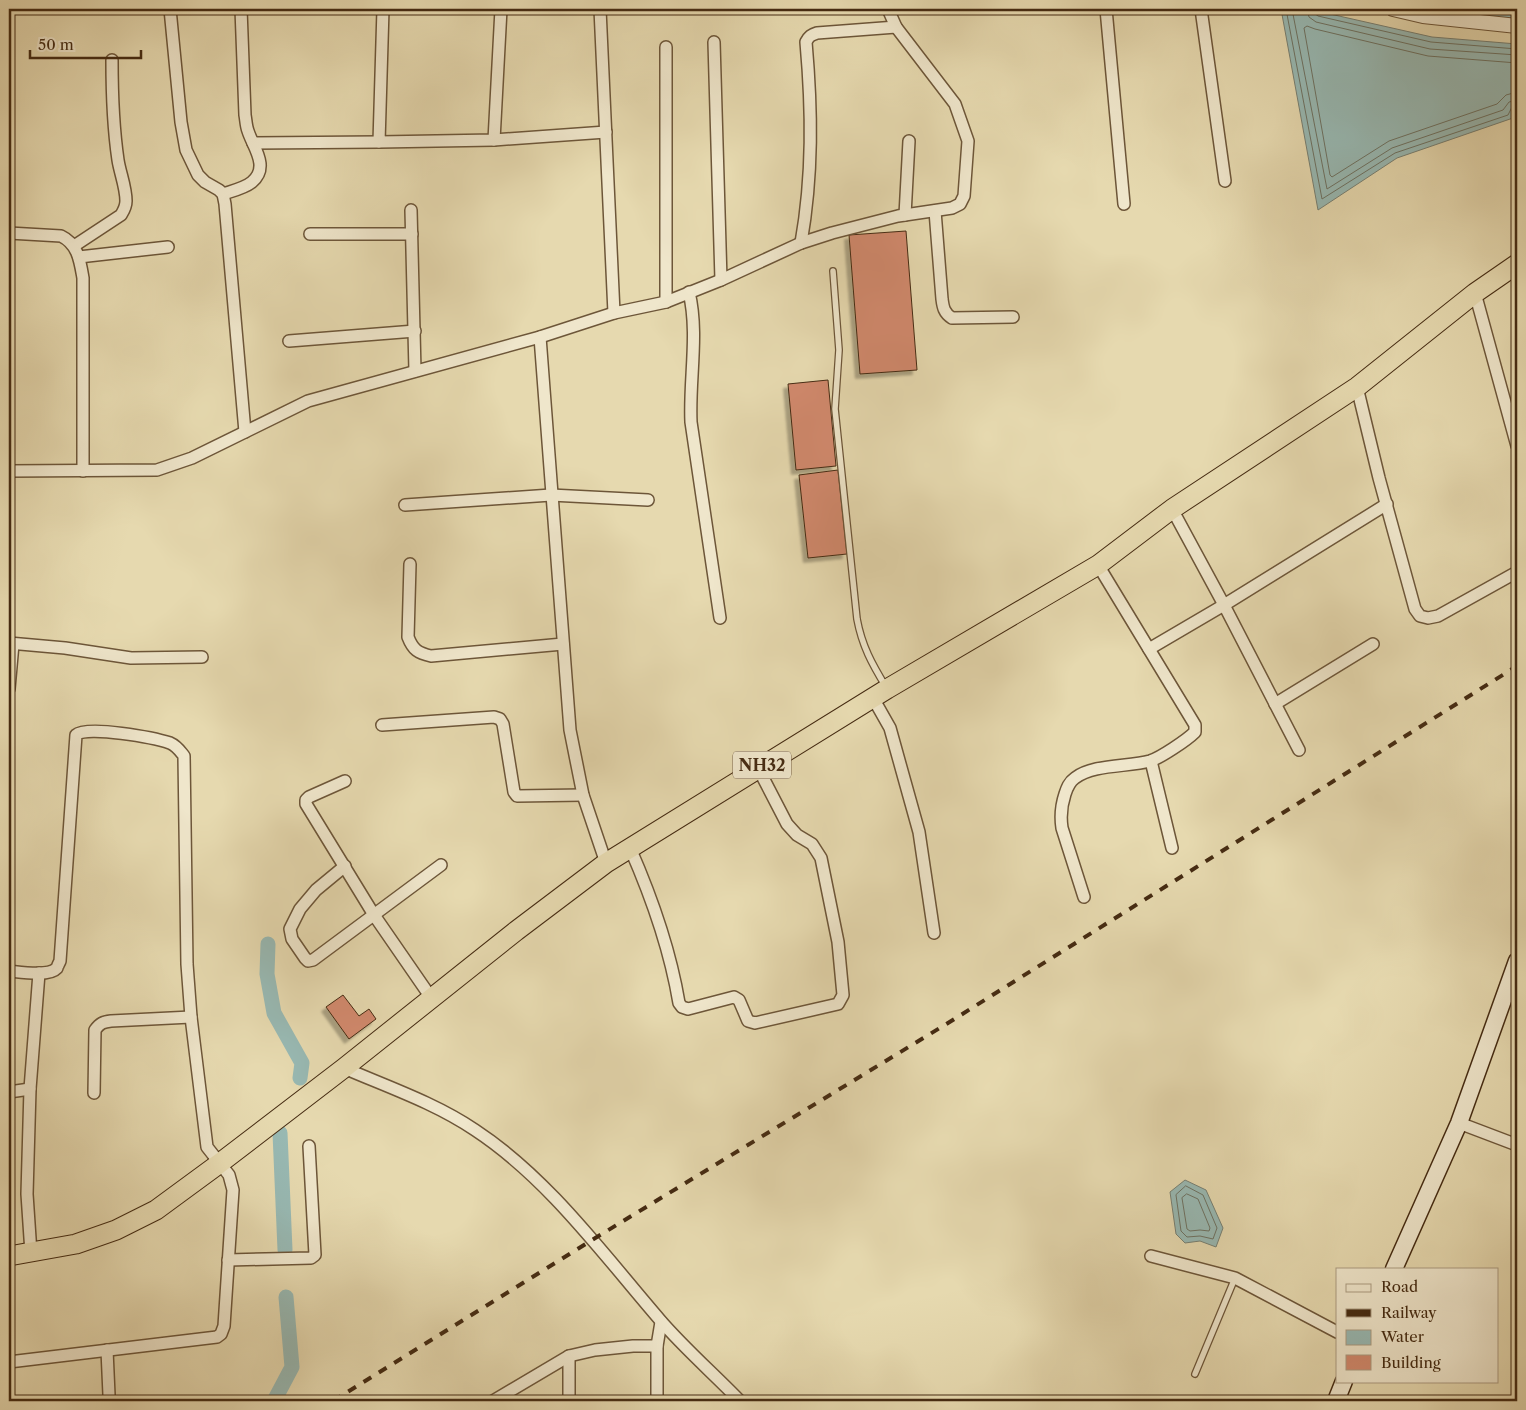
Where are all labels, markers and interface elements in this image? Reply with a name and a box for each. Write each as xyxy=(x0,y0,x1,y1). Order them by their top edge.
scale bar xyxy=(30,28,141,60)
text: 50 m xyxy=(38,35,74,54)
road number: NH32 xyxy=(733,752,791,778)
legend xyxy=(1336,1268,1498,1382)
text: Road xyxy=(1381,1277,1418,1296)
text: Railway xyxy=(1381,1303,1437,1322)
text: Water xyxy=(1380,1327,1425,1346)
text: Building xyxy=(1381,1353,1441,1372)

